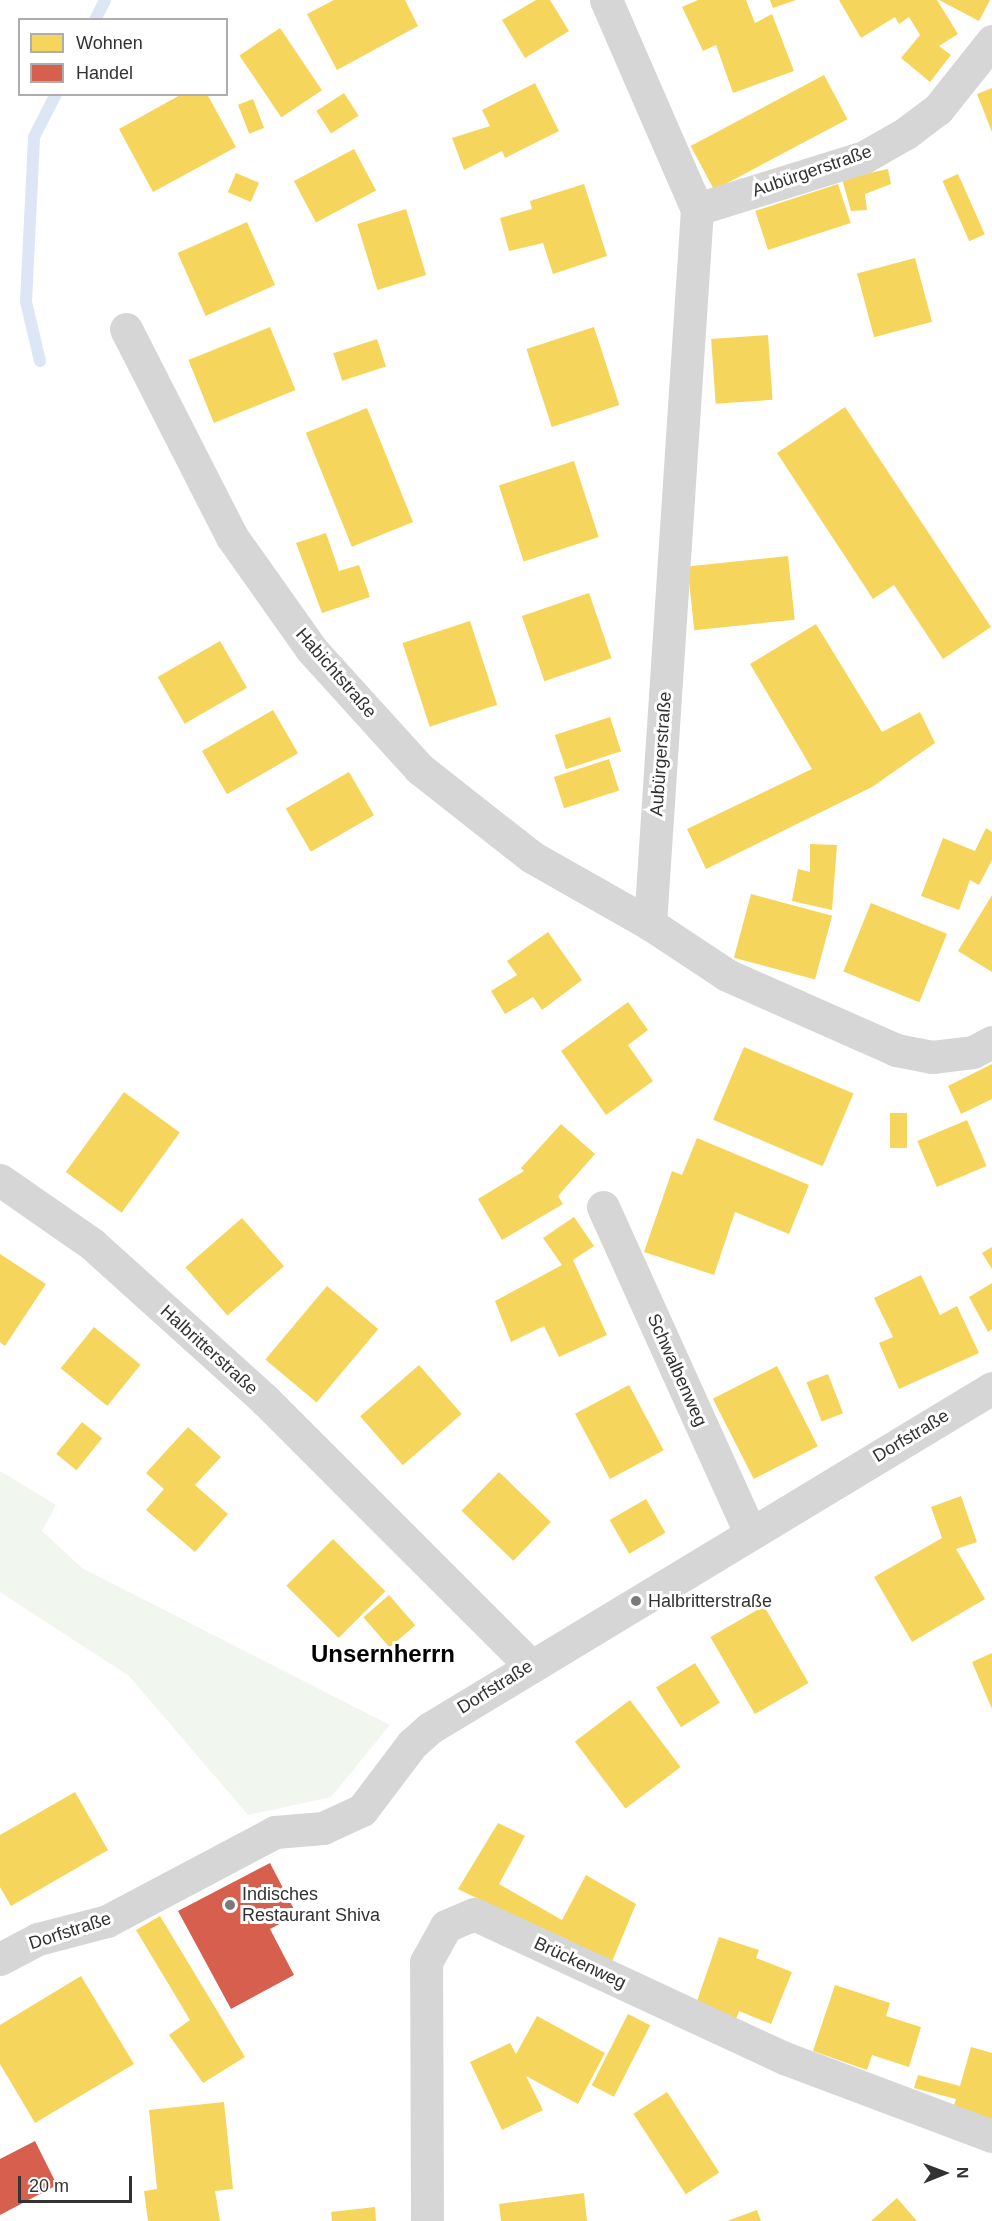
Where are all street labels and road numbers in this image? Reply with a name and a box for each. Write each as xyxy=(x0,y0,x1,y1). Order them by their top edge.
street label: Aubürgerstraße xyxy=(749,140,875,202)
street label: Habichtstraße xyxy=(291,624,381,722)
street label: Aubürgerstraße xyxy=(646,691,676,817)
street label: Halbritterstraße xyxy=(156,1300,262,1400)
street label: Schwalbenweg xyxy=(643,1310,711,1430)
street label: Dorfstraße xyxy=(869,1405,953,1467)
street label: Dorfstraße xyxy=(453,1655,537,1719)
street label: Dorfstraße xyxy=(26,1908,114,1954)
street label: Brückenweg xyxy=(531,1932,629,1994)

